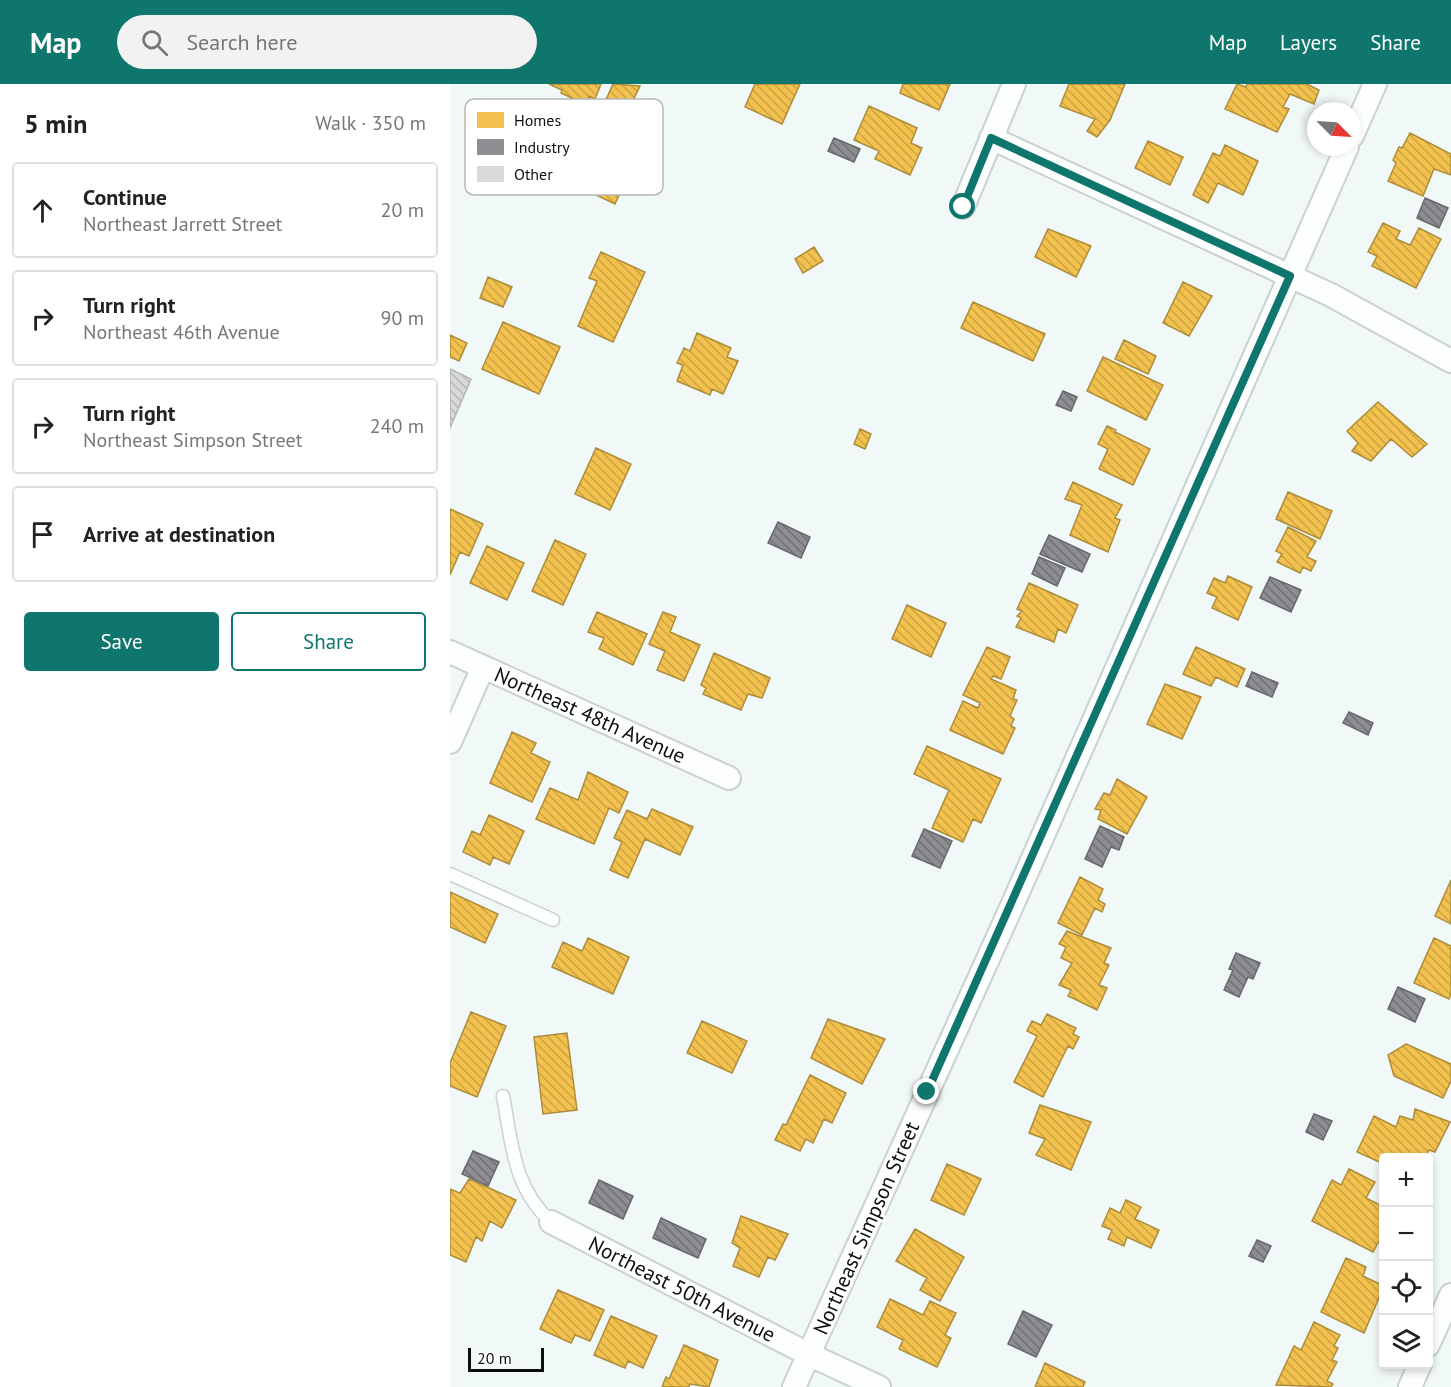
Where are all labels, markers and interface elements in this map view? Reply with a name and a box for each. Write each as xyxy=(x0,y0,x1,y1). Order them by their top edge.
search box xyxy=(117,15,537,69)
text: Map xyxy=(30,24,81,61)
icon: search xyxy=(138,26,171,59)
text: Search here xyxy=(186,28,297,56)
text: Map xyxy=(1209,29,1247,56)
text: Layers xyxy=(1280,29,1337,56)
text: Share xyxy=(1370,29,1421,56)
legend xyxy=(465,99,663,195)
north arrow xyxy=(1307,102,1361,156)
text: 5 min xyxy=(24,107,87,140)
text: Walk · 350 m xyxy=(315,110,426,136)
text: Homes xyxy=(514,110,561,130)
text: Industry xyxy=(514,137,570,157)
text: Other xyxy=(514,164,553,184)
text: Continue xyxy=(83,183,167,211)
route start xyxy=(949,193,975,219)
icon: ahead xyxy=(26,194,59,227)
text: 20 m xyxy=(381,197,424,223)
text: Northeast Jarrett Street xyxy=(83,211,282,237)
text: Turn right xyxy=(83,291,175,319)
icon: right xyxy=(26,302,59,335)
text: 90 m xyxy=(381,305,424,331)
text: Northeast 46th Avenue xyxy=(83,319,280,345)
text: Turn right xyxy=(83,399,175,427)
icon: right xyxy=(26,410,59,443)
text: 240 m xyxy=(370,413,424,439)
text: Northeast Simpson Street xyxy=(83,427,302,453)
icon: arrive xyxy=(26,518,59,551)
text: Arrive at destination xyxy=(83,520,275,548)
button: Save xyxy=(24,612,219,671)
button: Share xyxy=(231,612,426,671)
street label: Northeast 48th Avenue xyxy=(490,661,690,769)
route end xyxy=(913,1078,939,1104)
street label: Northeast Simpson Street xyxy=(807,1117,925,1339)
map controls xyxy=(1379,1153,1433,1369)
button: + xyxy=(1379,1153,1433,1207)
button: − xyxy=(1379,1207,1433,1261)
street label: Northeast 50th Avenue xyxy=(584,1230,780,1348)
button: locate xyxy=(1379,1261,1433,1315)
button: layers xyxy=(1379,1315,1433,1369)
scale bar xyxy=(468,1345,544,1372)
text: 20 m xyxy=(477,1348,512,1368)

